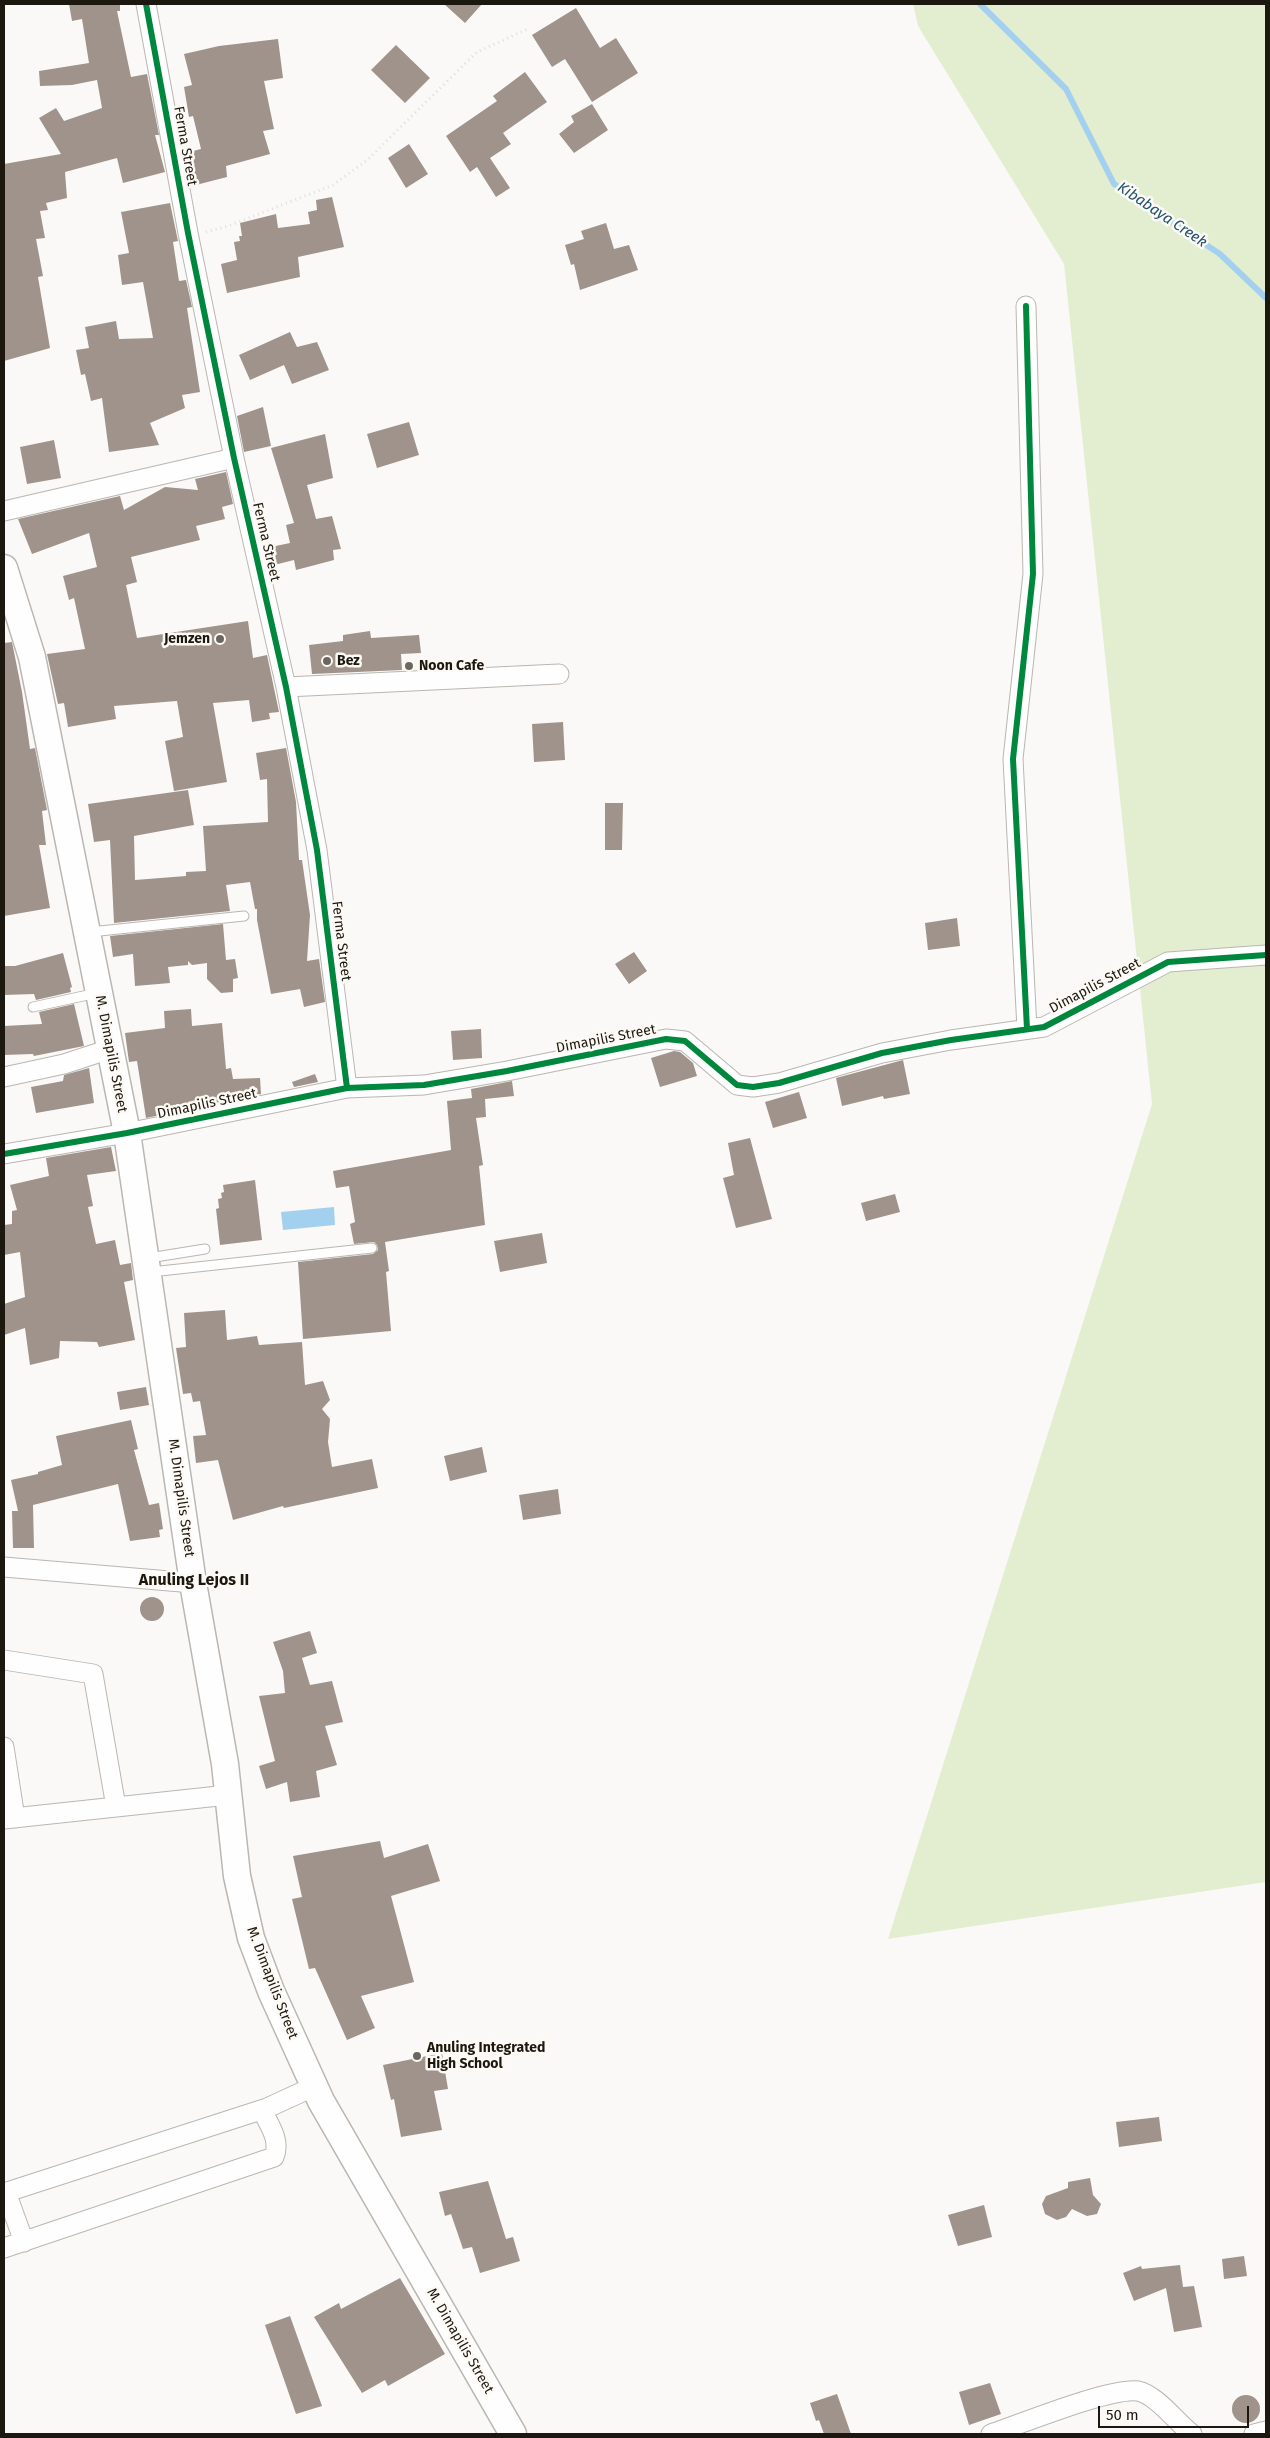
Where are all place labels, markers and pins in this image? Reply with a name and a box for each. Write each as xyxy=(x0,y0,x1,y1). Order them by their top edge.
place label: Jemzen xyxy=(164,631,210,647)
marker: Jemzen xyxy=(214,633,226,645)
place label: Bez xyxy=(337,653,360,669)
marker: Bez xyxy=(321,655,333,667)
place label: Noon Cafe xyxy=(419,658,484,674)
marker: Noon Cafe xyxy=(403,660,415,672)
place label: Anuling Integrated High School xyxy=(427,2040,545,2072)
marker: Anuling Integrated High School xyxy=(411,2050,423,2062)

